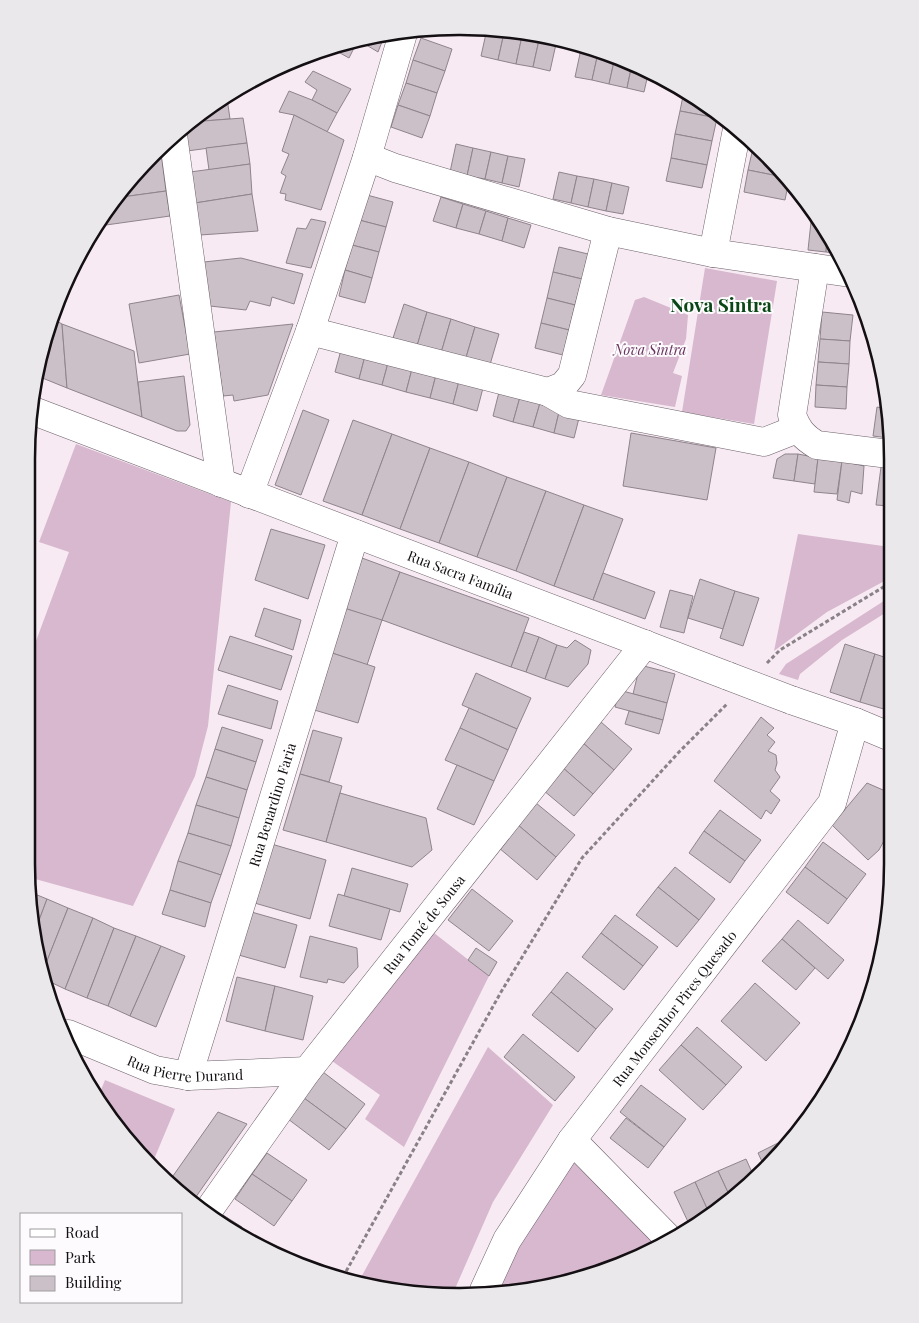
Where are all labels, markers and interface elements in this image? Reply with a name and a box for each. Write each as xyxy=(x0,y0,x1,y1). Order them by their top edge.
district label: Nova Sintra xyxy=(670,291,772,317)
park label: Nova Sintra xyxy=(612,340,686,359)
street label: Rua Sacra Família xyxy=(405,545,516,603)
street label: Rua Benardino Faria xyxy=(244,740,300,869)
street label: Rua Tomé de Sousa xyxy=(378,870,469,977)
street label: Rua Monsenhor Pires Quesado xyxy=(608,926,740,1090)
street label: Rua Pierre Durand xyxy=(125,1050,244,1086)
legend xyxy=(20,1213,182,1303)
text: Road xyxy=(65,1222,99,1242)
text: Park xyxy=(65,1247,97,1267)
text: Building xyxy=(65,1272,122,1292)

